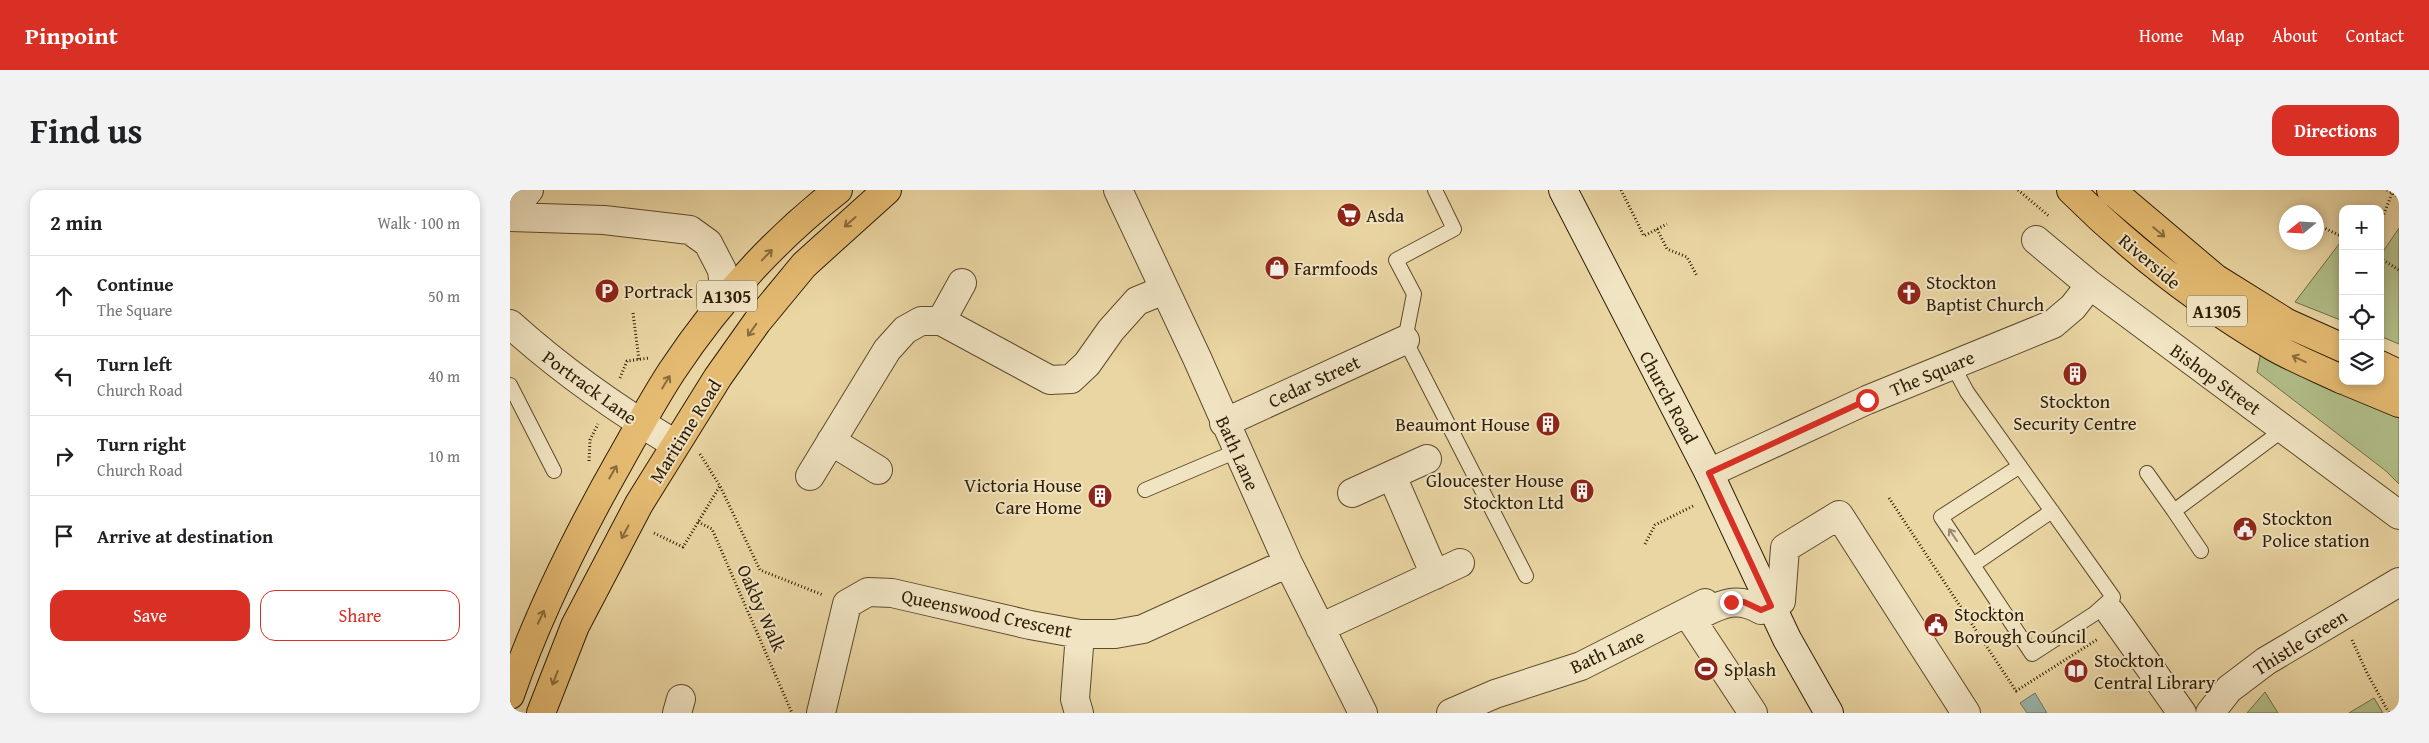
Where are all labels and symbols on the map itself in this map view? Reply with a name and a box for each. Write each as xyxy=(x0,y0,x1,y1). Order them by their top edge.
place label: Asda xyxy=(1366,201,1404,229)
supermarket icon: Asda xyxy=(1336,202,1362,228)
north arrow xyxy=(2279,205,2324,250)
one-way arrow xyxy=(844,216,857,228)
one-way arrow xyxy=(2152,226,2165,237)
street label: Riverside xyxy=(2113,227,2187,296)
one-way arrow xyxy=(761,249,773,262)
place label: Farmfoods xyxy=(1294,254,1378,282)
shop icon: Farmfoods xyxy=(1264,255,1290,281)
place label: Stockton Baptist Church xyxy=(1926,268,2044,318)
place label: Portrack xyxy=(624,277,693,305)
parking icon: Portrack xyxy=(594,278,620,304)
road number: A1305 xyxy=(697,280,757,312)
church icon: Stockton Baptist Church xyxy=(1896,280,1922,306)
road number: A1305 xyxy=(2187,295,2247,326)
one-way arrow xyxy=(746,322,757,336)
street label: Bishop Street xyxy=(2165,336,2268,422)
street label: Portrack Lane xyxy=(537,343,643,431)
street label: The Square xyxy=(1885,343,1979,403)
street label: Church Road xyxy=(1633,346,1706,449)
street label: Cedar Street xyxy=(1263,347,1365,414)
one-way arrow xyxy=(2292,354,2307,363)
building icon: Stockton Security Centre xyxy=(2062,361,2088,387)
street label: Maritime Road xyxy=(642,373,729,489)
one-way arrow xyxy=(661,375,671,389)
place label: Stockton Security Centre xyxy=(2013,387,2137,437)
route start xyxy=(1856,389,1879,412)
place label: Beaumont House xyxy=(1395,410,1530,438)
street label: Bath Lane xyxy=(1209,411,1267,495)
building icon: Beaumont House xyxy=(1535,411,1561,437)
one-way arrow xyxy=(609,465,619,479)
place label: Gloucester House Stockton Ltd xyxy=(1426,466,1565,516)
place label: Victoria House Care Home xyxy=(964,471,1082,521)
building icon: Gloucester House Stockton Ltd xyxy=(1569,478,1595,504)
building icon: Victoria House Care Home xyxy=(1087,483,1113,509)
place label: Stockton Police station xyxy=(2262,504,2370,554)
public building icon: Stockton Police station xyxy=(2232,516,2258,542)
one-way arrow xyxy=(620,524,629,539)
one-way arrow xyxy=(1948,529,1958,543)
street label: Oakby Walk xyxy=(730,560,794,657)
street label: Queenswood Crescent xyxy=(899,581,1075,645)
route end xyxy=(1720,591,1743,614)
place label: Stockton Borough Council xyxy=(1954,600,2086,650)
street label: Thistle Green xyxy=(2247,602,2353,682)
one-way arrow xyxy=(537,610,546,625)
public building icon: Stockton Borough Council xyxy=(1923,612,1949,638)
street label: Bath Lane xyxy=(1565,622,1649,680)
place label: Stockton Central Library xyxy=(2094,646,2216,696)
place label: Splash xyxy=(1724,655,1776,683)
sports icon: Splash xyxy=(1693,656,1719,682)
library icon: Stockton Central Library xyxy=(2063,658,2089,684)
one-way arrow xyxy=(550,670,559,686)

